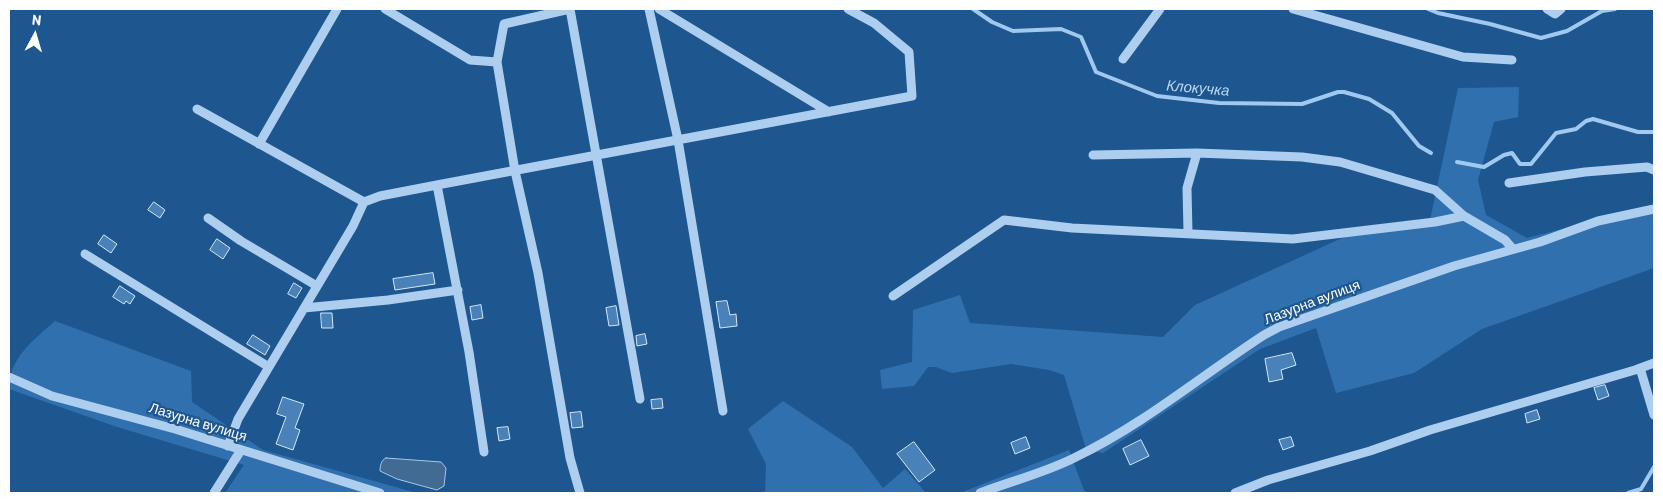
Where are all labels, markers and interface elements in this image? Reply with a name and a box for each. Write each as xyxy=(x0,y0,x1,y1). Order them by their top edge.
north arrow xyxy=(10,10,60,60)
text: N xyxy=(31,11,42,29)
water label: Клокучка xyxy=(1166,76,1230,100)
street label: Лазурна вулиця xyxy=(1262,276,1362,328)
street label: Лазурна вулиця xyxy=(147,399,249,445)

